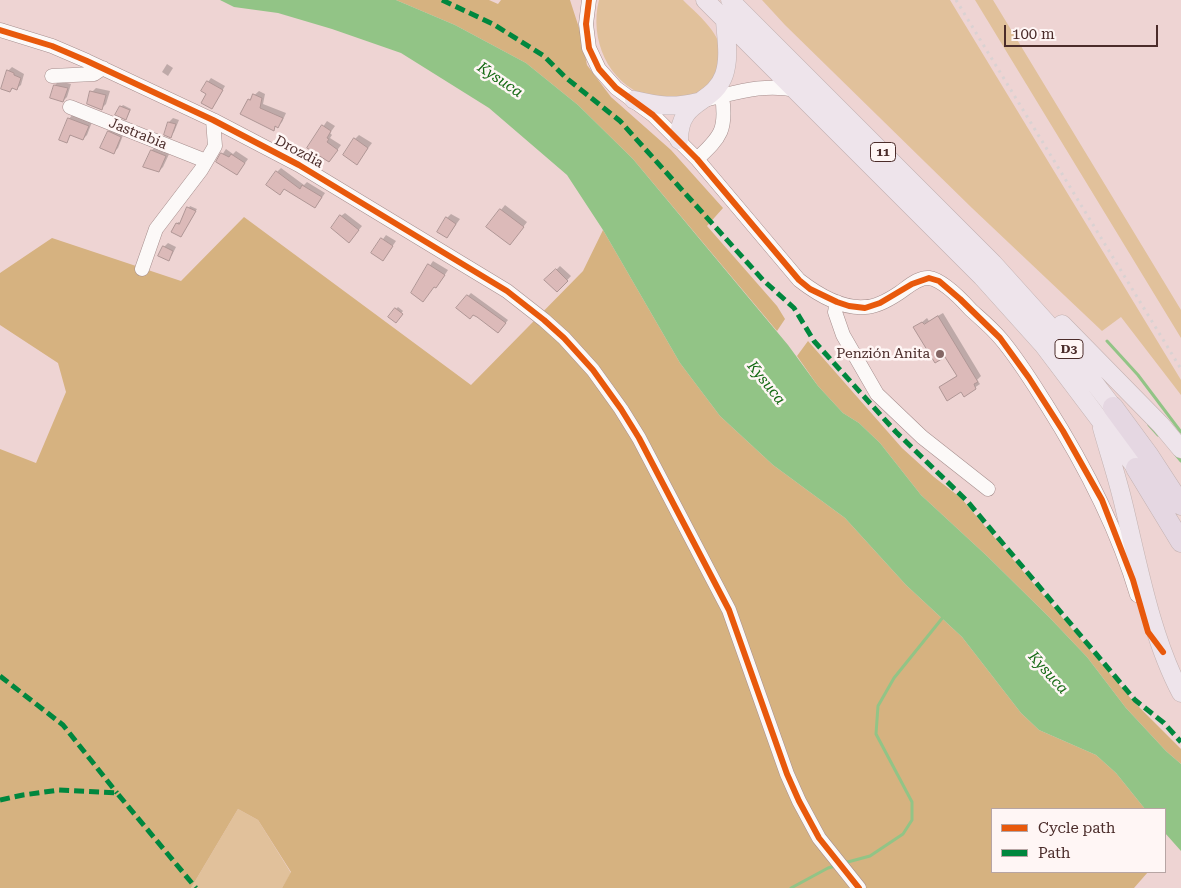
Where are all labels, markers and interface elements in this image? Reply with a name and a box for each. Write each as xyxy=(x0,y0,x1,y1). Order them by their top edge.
scale bar xyxy=(1006,15,1160,47)
text: 100 m xyxy=(1012,25,1055,43)
water label: Kysuca xyxy=(474,58,526,102)
street label: Jastrabia xyxy=(106,115,170,153)
street label: Drozdia xyxy=(272,132,326,172)
road number: 11 xyxy=(870,142,896,162)
road number: D3 xyxy=(1055,339,1083,358)
place label: Penzión Anita xyxy=(836,346,930,362)
marker: Penzión Anita xyxy=(934,348,946,360)
water label: Kysuca xyxy=(743,358,789,408)
water label: Kysuca xyxy=(1024,648,1072,698)
legend xyxy=(991,808,1166,873)
text: Cycle path xyxy=(1038,819,1115,837)
text: Path xyxy=(1038,844,1071,862)

